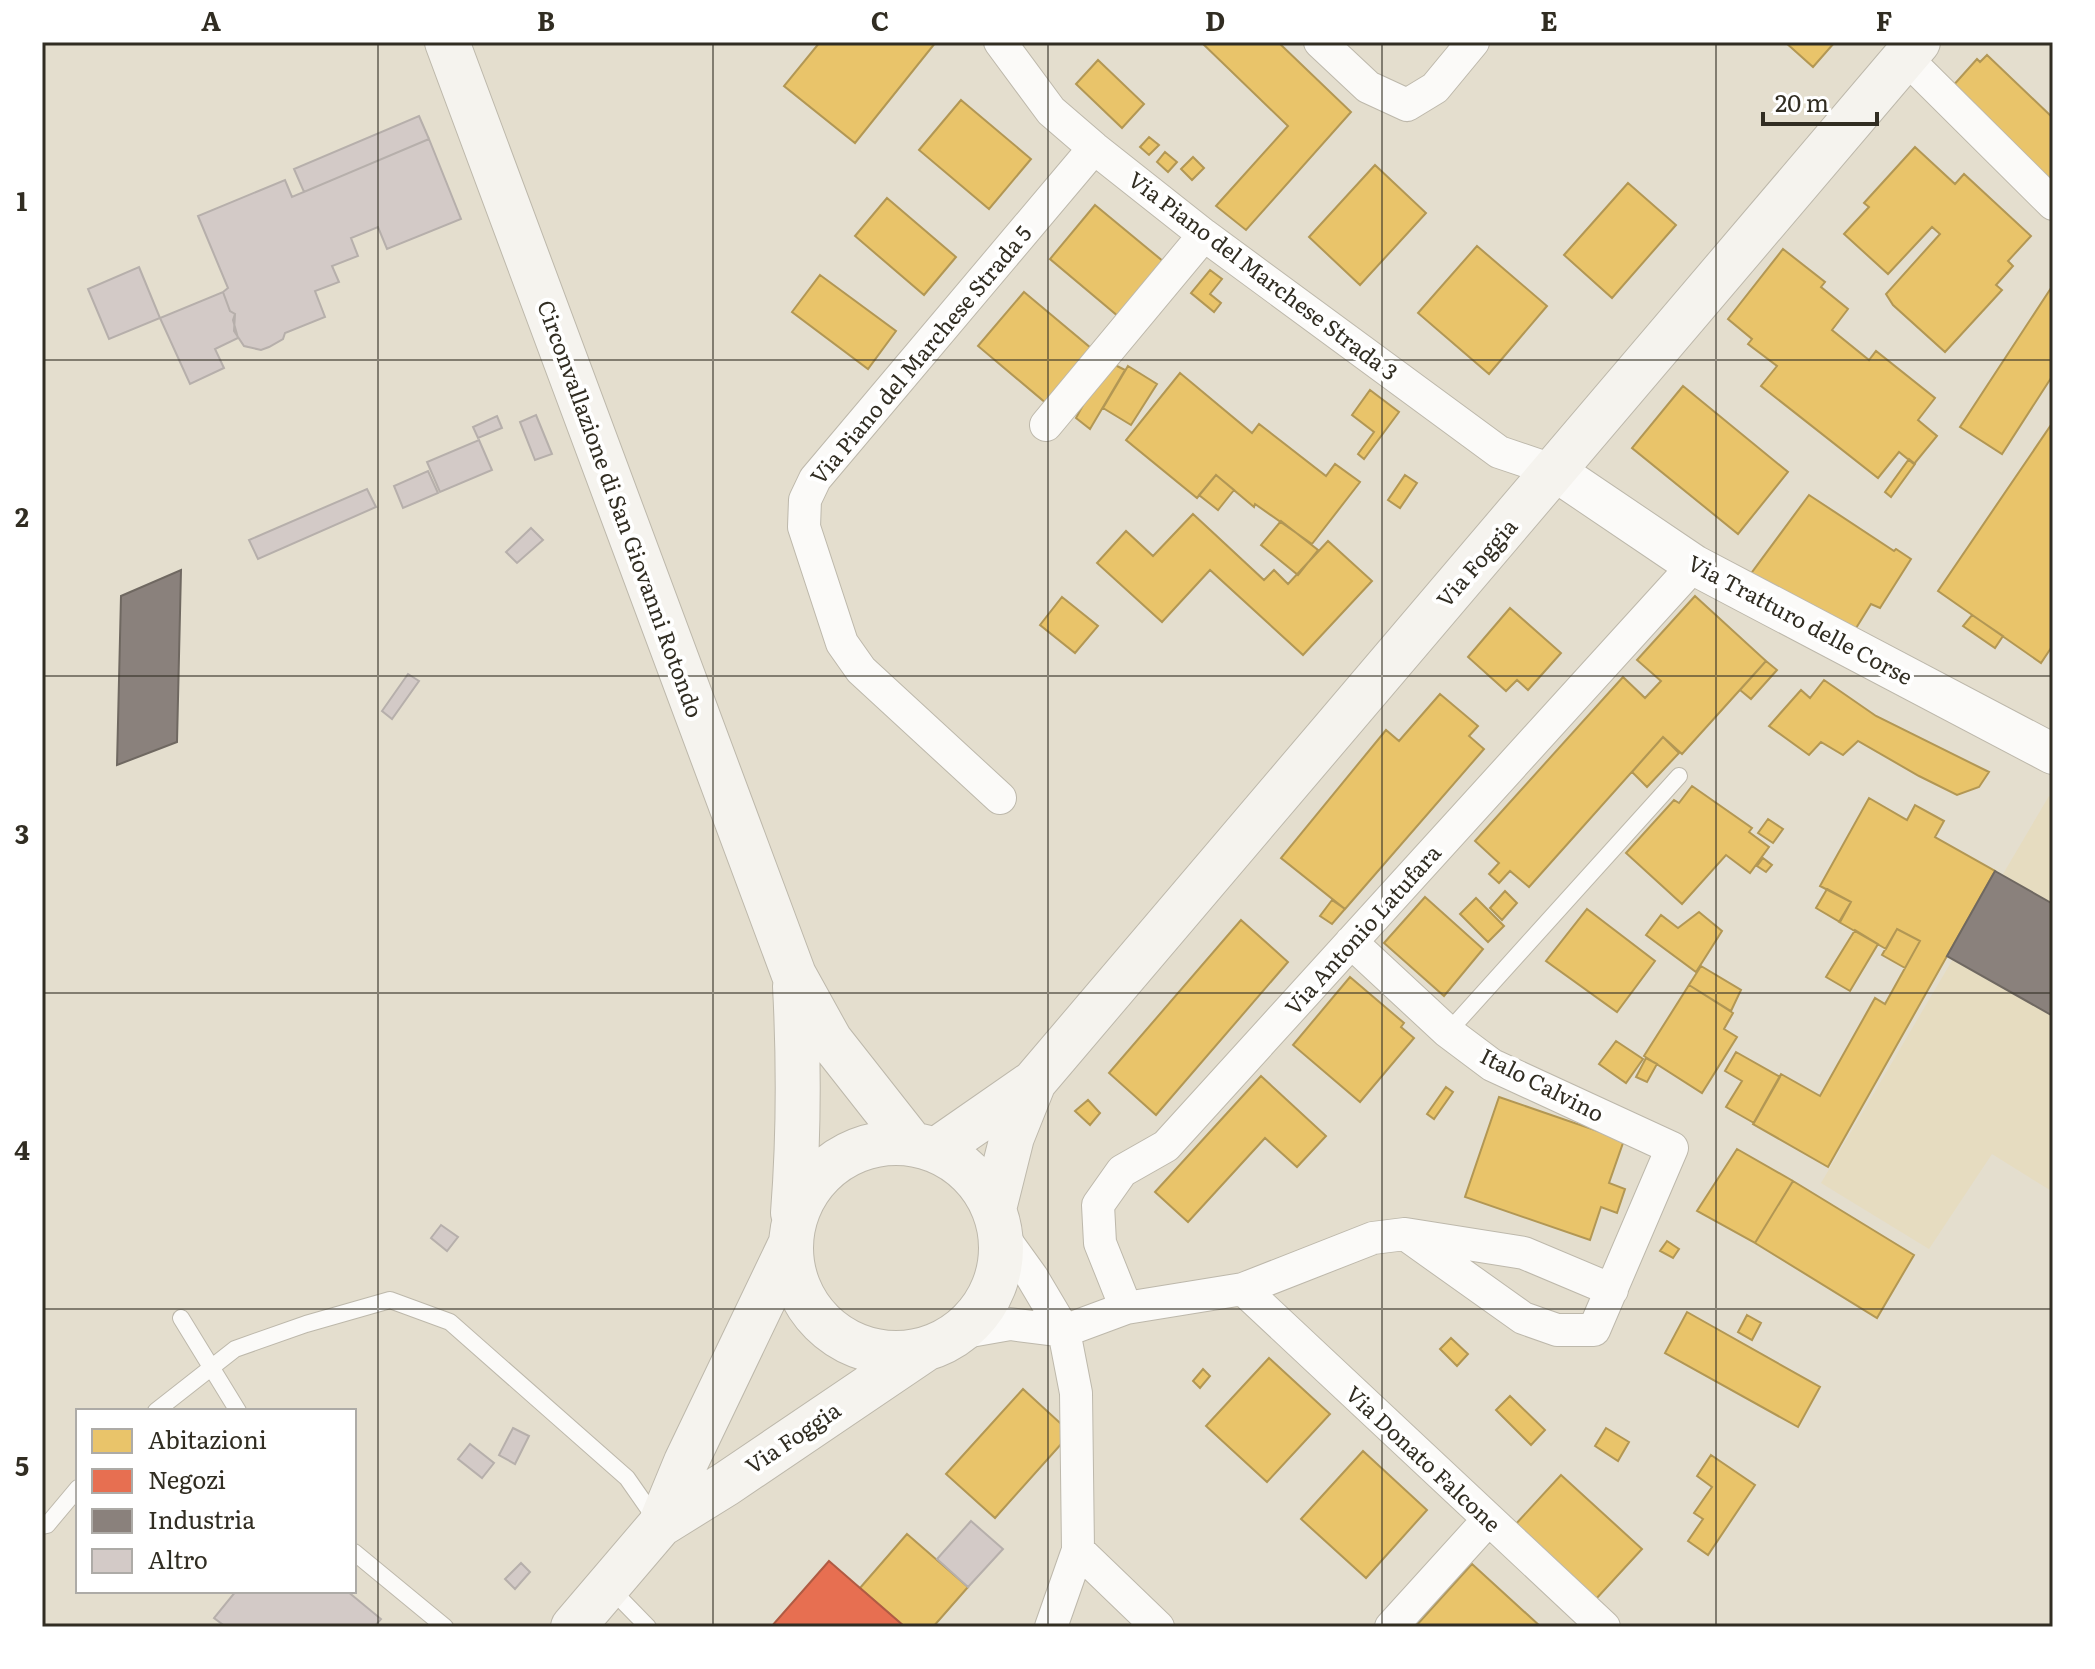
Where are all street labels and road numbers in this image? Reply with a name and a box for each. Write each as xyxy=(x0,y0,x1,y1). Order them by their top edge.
street label: Via Piano del Marchese Strada 3 xyxy=(1122,162,1406,387)
street label: Via Piano del Marchese Strada 5 xyxy=(801,217,1038,491)
street label: Circonvallazione di San Giovanni Rotondo xyxy=(530,295,713,722)
street label: Via Foggia xyxy=(1428,510,1524,614)
street label: Via Tratturo delle Corse xyxy=(1682,545,1919,692)
street label: Via Antonio Latufara xyxy=(1276,836,1448,1022)
street label: Italo Calvino xyxy=(1475,1038,1610,1129)
street label: Via Donato Falcone xyxy=(1339,1377,1509,1539)
street label: Via Foggia xyxy=(738,1393,847,1481)

